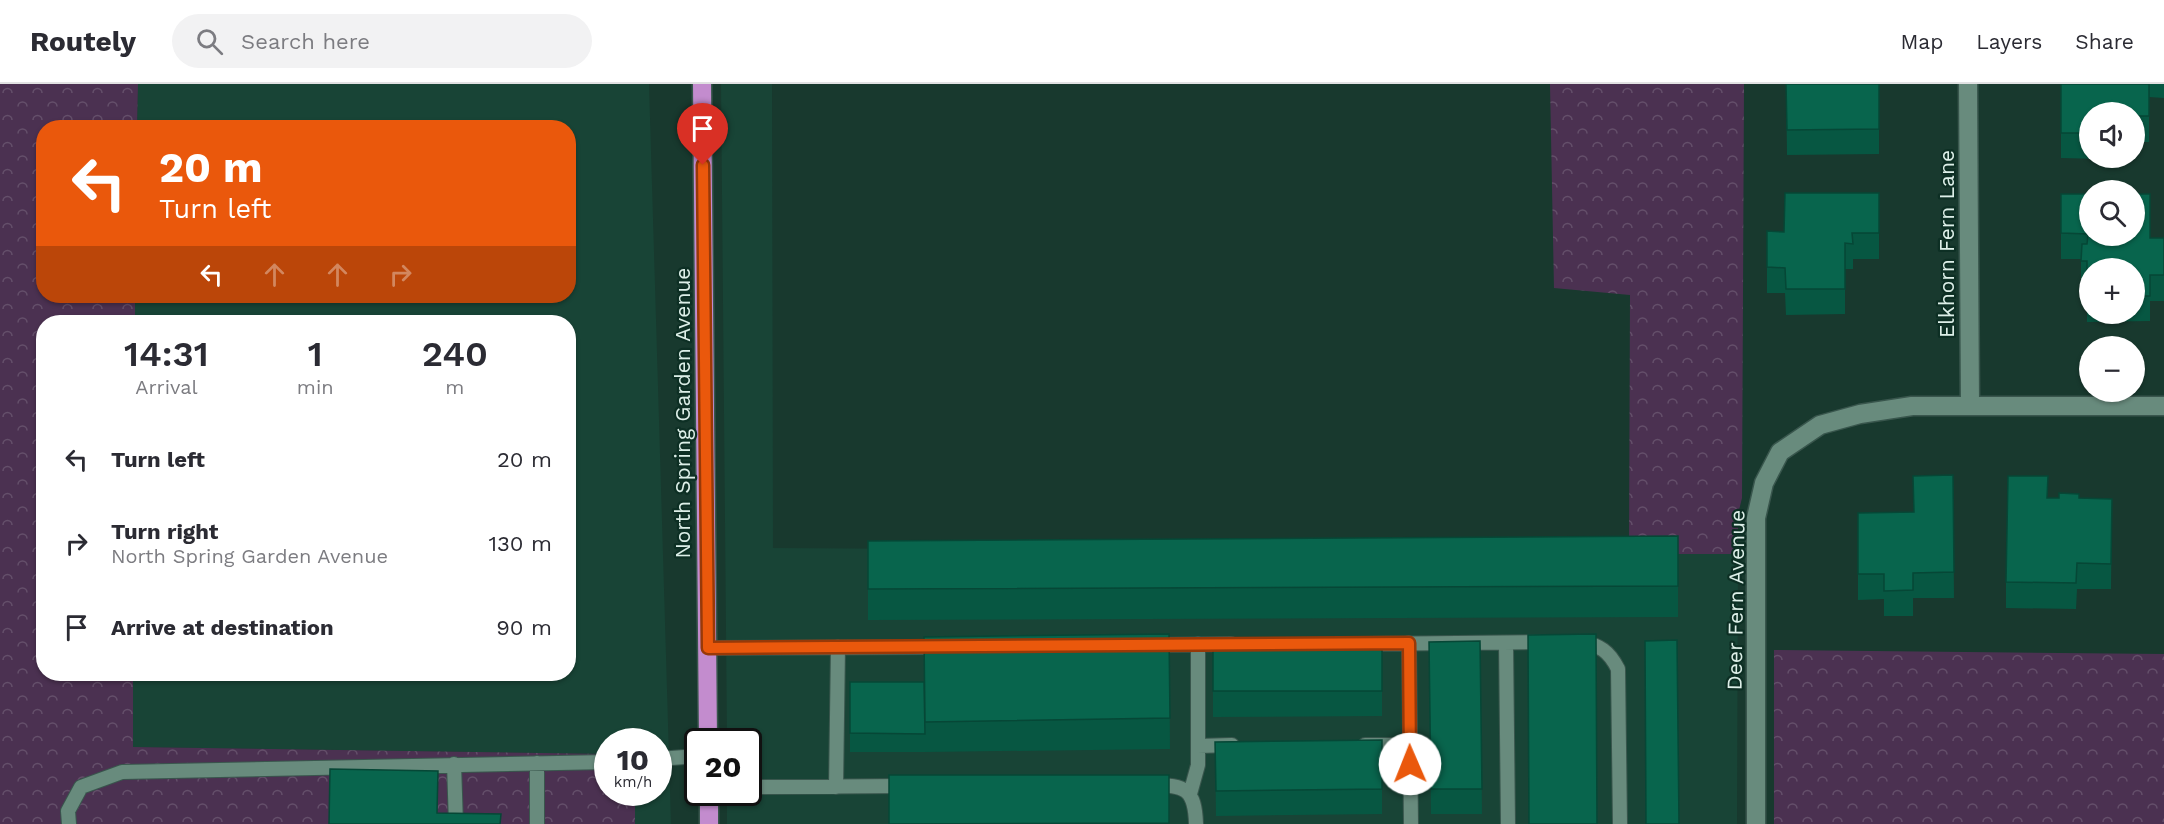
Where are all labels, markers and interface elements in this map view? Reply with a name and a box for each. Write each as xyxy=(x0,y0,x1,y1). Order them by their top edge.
search box xyxy=(172,14,592,68)
text: Routely xyxy=(30,25,136,58)
icon: search xyxy=(193,25,226,58)
text: Search here xyxy=(241,29,370,54)
text: Map xyxy=(1900,29,1943,54)
text: Layers xyxy=(1976,29,2042,54)
text: Share xyxy=(2075,29,2134,54)
map controls xyxy=(2079,102,2145,402)
button: sound xyxy=(2079,102,2145,168)
pin xyxy=(677,103,728,165)
icon: arrive xyxy=(686,112,719,145)
text: 20 m xyxy=(159,143,263,192)
icon: left xyxy=(60,144,138,222)
street label: Elkhorn Fern Lane xyxy=(1934,150,1959,338)
button: search xyxy=(2079,180,2145,246)
text: Turn left xyxy=(159,193,271,225)
icon: left xyxy=(195,258,228,291)
icon: ahead xyxy=(258,258,291,291)
icon: ahead xyxy=(321,258,354,291)
icon: right xyxy=(384,258,417,291)
button: + xyxy=(2079,258,2145,324)
street label: North Spring Garden Avenue xyxy=(670,268,695,558)
text: 14:31 xyxy=(124,333,209,375)
text: 1 xyxy=(308,333,323,375)
text: 240 xyxy=(422,333,488,375)
button: − xyxy=(2079,336,2145,402)
text: Arrival xyxy=(135,375,198,399)
text: min xyxy=(297,375,334,399)
text: m xyxy=(445,375,464,399)
icon: left xyxy=(60,443,93,476)
text: Turn left xyxy=(111,447,205,472)
text: 20 m xyxy=(497,447,552,472)
street label: Deer Fern Avenue xyxy=(1721,510,1750,690)
text: Turn right xyxy=(111,519,218,544)
icon: right xyxy=(60,527,93,560)
text: 130 m xyxy=(488,531,552,556)
text: North Spring Garden Avenue xyxy=(111,544,388,568)
icon: arrive xyxy=(60,611,93,644)
text: Arrive at destination xyxy=(111,615,334,640)
text: 90 m xyxy=(496,615,552,640)
speed limit sign: 20 xyxy=(684,728,762,806)
position arrow xyxy=(1378,732,1442,796)
text: 10 xyxy=(617,742,649,777)
text: km/h xyxy=(614,773,652,791)

